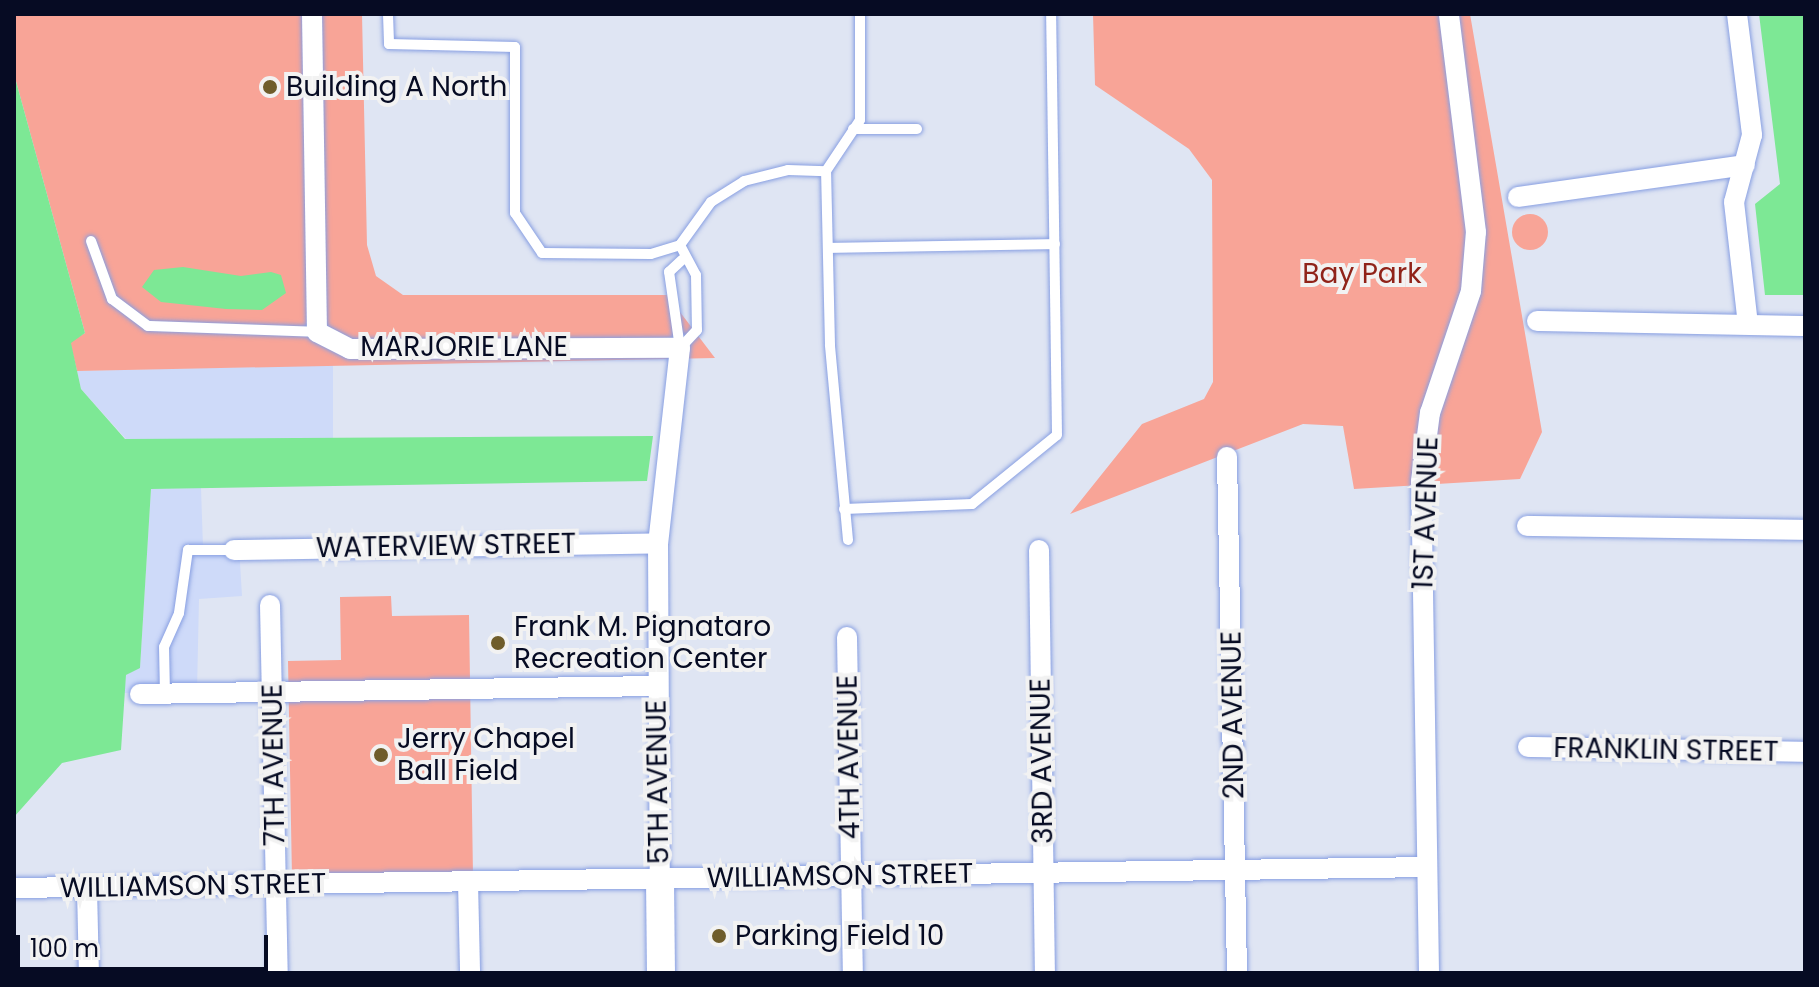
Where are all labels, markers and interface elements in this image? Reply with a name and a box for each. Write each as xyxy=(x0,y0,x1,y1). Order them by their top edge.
place label: Building A North xyxy=(286,70,508,104)
marker: Building A North xyxy=(261,78,279,96)
park label: Bay Park xyxy=(1302,257,1422,291)
street label: MARJORIE LANE xyxy=(360,330,568,364)
street label: 1ST AVENUE xyxy=(1407,436,1445,590)
street label: WATERVIEW STREET xyxy=(316,527,576,565)
place label: Frank M. Pignataro Recreation Center xyxy=(514,610,771,676)
street label: 2ND AVENUE xyxy=(1215,631,1251,799)
marker: Frank M. Pignataro Recreation Center xyxy=(489,634,507,652)
street label: 4TH AVENUE xyxy=(831,674,867,840)
street label: 3RD AVENUE xyxy=(1024,678,1060,844)
street label: 7TH AVENUE xyxy=(256,684,292,846)
street label: 5TH AVENUE xyxy=(640,699,676,865)
place label: Jerry Chapel Ball Field xyxy=(397,722,575,788)
street label: FRANKLIN STREET xyxy=(1553,731,1779,769)
marker: Jerry Chapel Ball Field xyxy=(372,746,390,764)
street label: WILLIAMSON STREET xyxy=(707,857,973,895)
street label: WILLIAMSON STREET xyxy=(60,867,326,905)
scale bar xyxy=(20,919,272,969)
place label: Parking Field 10 xyxy=(735,919,944,953)
marker: Parking Field 10 xyxy=(710,927,728,945)
text: 100 m xyxy=(30,932,99,965)

